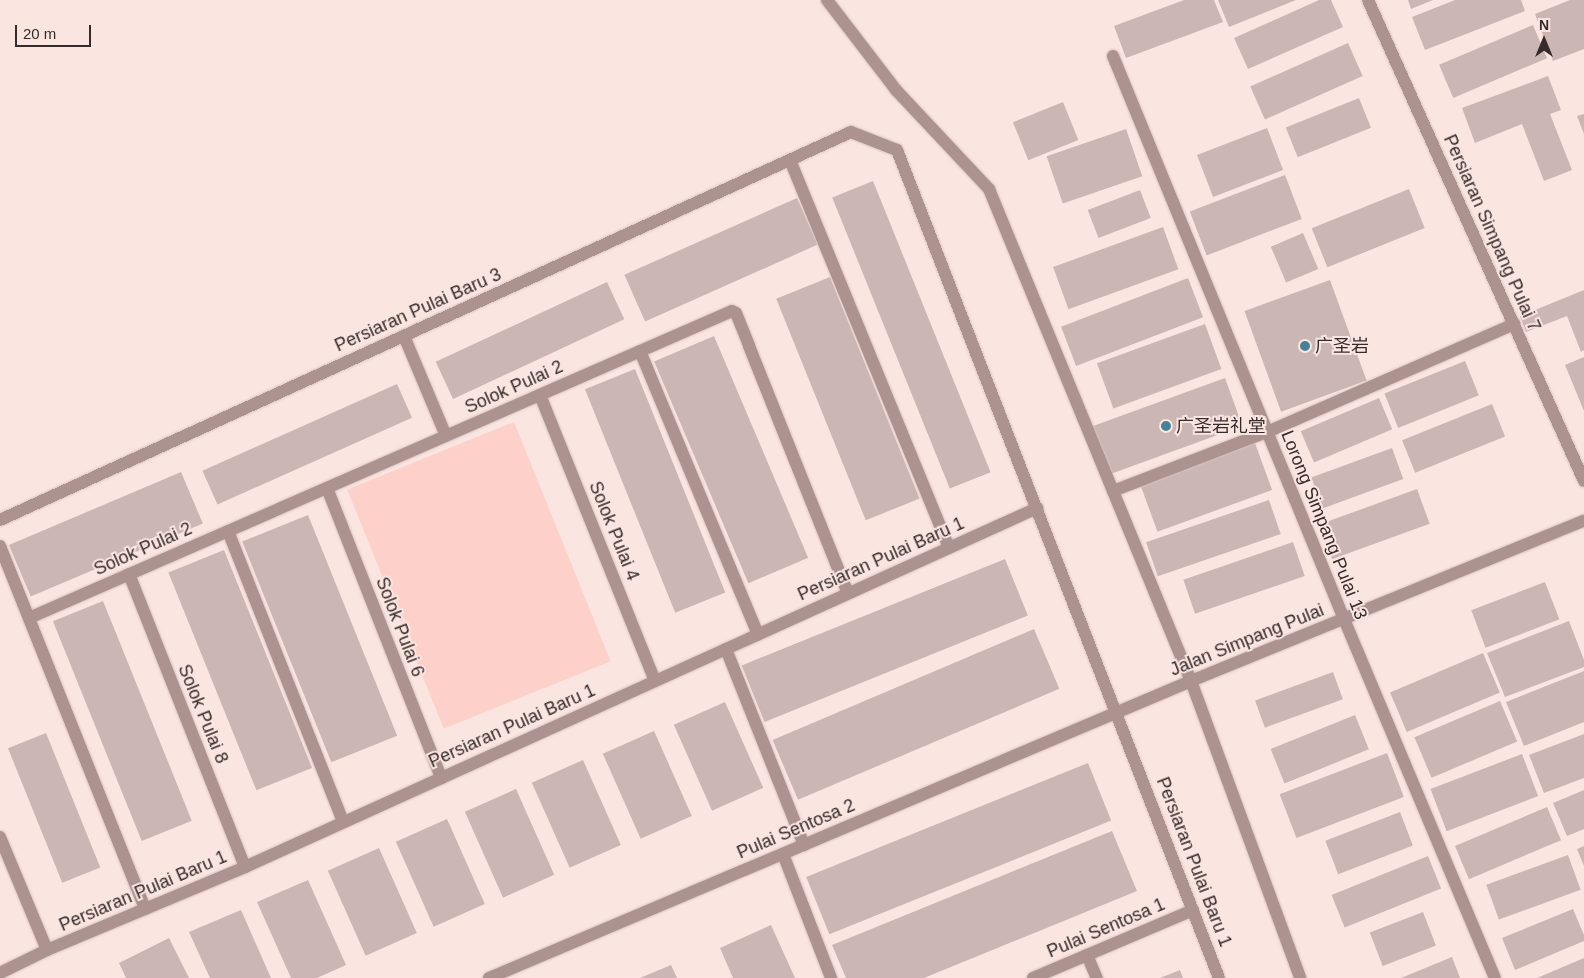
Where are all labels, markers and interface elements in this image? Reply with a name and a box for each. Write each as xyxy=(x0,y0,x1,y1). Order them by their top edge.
scale bar xyxy=(18,15,94,47)
north arrow xyxy=(1519,15,1569,65)
text: N xyxy=(1539,17,1549,33)
text: 20 m xyxy=(23,25,56,42)
street label: Persiaran Simpang Pulai 7 xyxy=(1439,131,1545,335)
street label: Persiaran Pulai Baru 3 xyxy=(331,264,505,356)
place label: 广圣岩 xyxy=(1315,335,1369,357)
marker: 广圣岩 xyxy=(1299,340,1311,352)
street label: Solok Pulai 2 xyxy=(462,356,566,418)
place label: 广圣岩礼堂 xyxy=(1176,415,1266,437)
marker: 广圣岩礼堂 xyxy=(1160,420,1172,432)
street label: Lorong Simpang Pulai 13 xyxy=(1276,427,1372,623)
street label: Solok Pulai 4 xyxy=(584,478,644,584)
street label: Persiaran Pulai Baru 1 xyxy=(794,513,968,605)
street label: Solok Pulai 2 xyxy=(91,518,195,580)
street label: Solok Pulai 6 xyxy=(371,574,429,680)
street label: Jalan Simpang Pulai xyxy=(1167,599,1327,681)
street label: Solok Pulai 8 xyxy=(173,661,233,767)
street label: Persiaran Pulai Baru 1 xyxy=(425,680,599,772)
street label: Persiaran Pulai Baru 1 xyxy=(1152,774,1236,950)
street label: Pulai Sentosa 2 xyxy=(734,794,858,864)
street label: Persiaran Pulai Baru 1 xyxy=(56,846,230,936)
street label: Pulai Sentosa 1 xyxy=(1044,893,1168,963)

